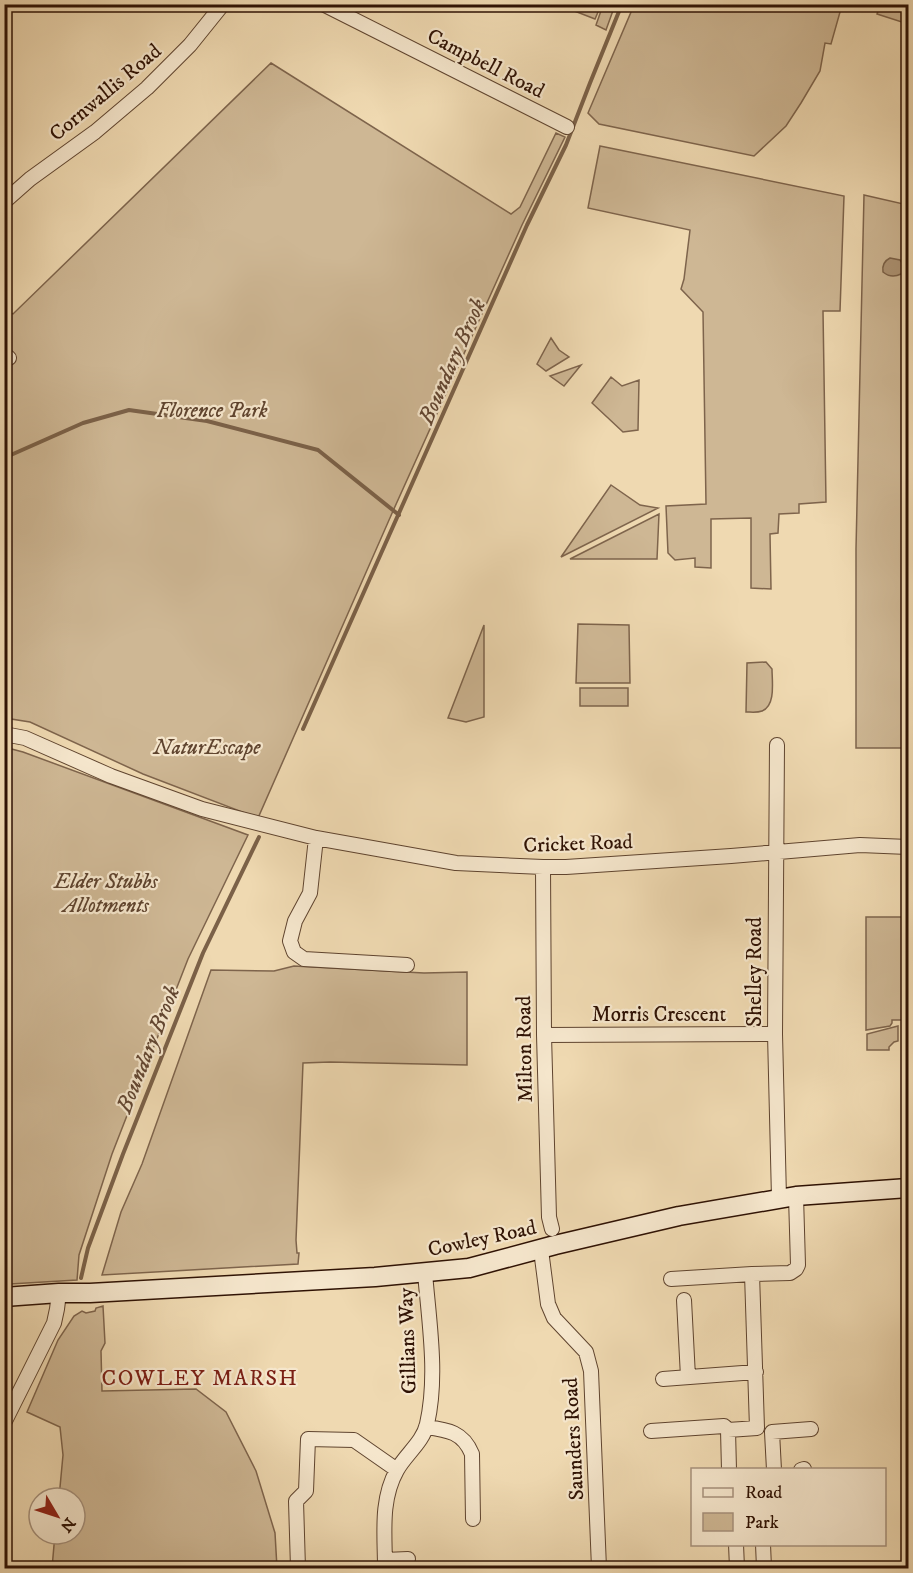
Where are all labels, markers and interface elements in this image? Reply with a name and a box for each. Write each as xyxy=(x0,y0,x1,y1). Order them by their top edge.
street label: Campbell Road xyxy=(422,23,549,105)
street label: Cornwallis Road xyxy=(44,38,167,147)
water label: Boundary Brook xyxy=(412,294,492,429)
park label: Florence Park xyxy=(157,398,268,424)
park label: NaturEscape xyxy=(153,735,261,761)
street label: Cricket Road xyxy=(523,829,634,859)
park label: Elder Stubbs Allotments xyxy=(53,869,158,919)
street label: Shelley Road xyxy=(742,917,768,1027)
water label: Boundary Brook xyxy=(110,981,186,1118)
street label: Milton Road xyxy=(511,995,539,1103)
street label: Morris Crescent xyxy=(592,1002,726,1028)
street label: Cowley Road xyxy=(426,1215,539,1263)
street label: Gillians Way xyxy=(393,1286,423,1395)
district label: COWLEY MARSH xyxy=(102,1365,298,1392)
street label: Saunders Road xyxy=(558,1376,590,1501)
legend xyxy=(691,1468,886,1546)
text: Road xyxy=(745,1482,782,1504)
north arrow xyxy=(27,1486,87,1546)
text: Park xyxy=(745,1512,779,1534)
text: N xyxy=(56,1513,80,1536)

